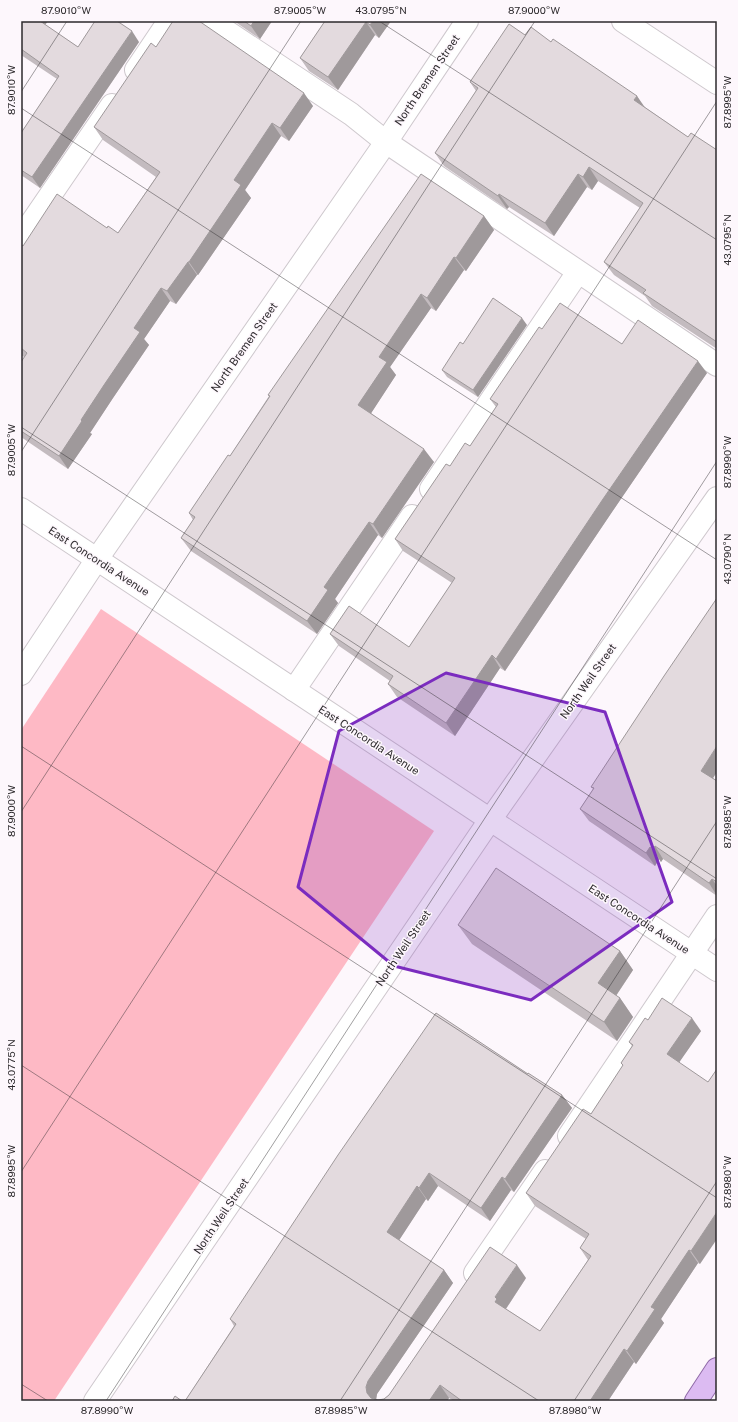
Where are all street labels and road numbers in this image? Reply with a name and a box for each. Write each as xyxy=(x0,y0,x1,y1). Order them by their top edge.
street label: North Bremen Street xyxy=(392,32,462,128)
street label: North Bremen Street xyxy=(209,300,279,394)
street label: East Concordia Avenue xyxy=(46,524,152,598)
street label: North Weil Street xyxy=(558,641,618,721)
street label: East Concordia Avenue xyxy=(316,703,422,777)
street label: East Concordia Avenue xyxy=(586,882,692,956)
street label: North Weil Street xyxy=(373,908,433,988)
street label: North Weil Street xyxy=(191,1176,251,1256)

